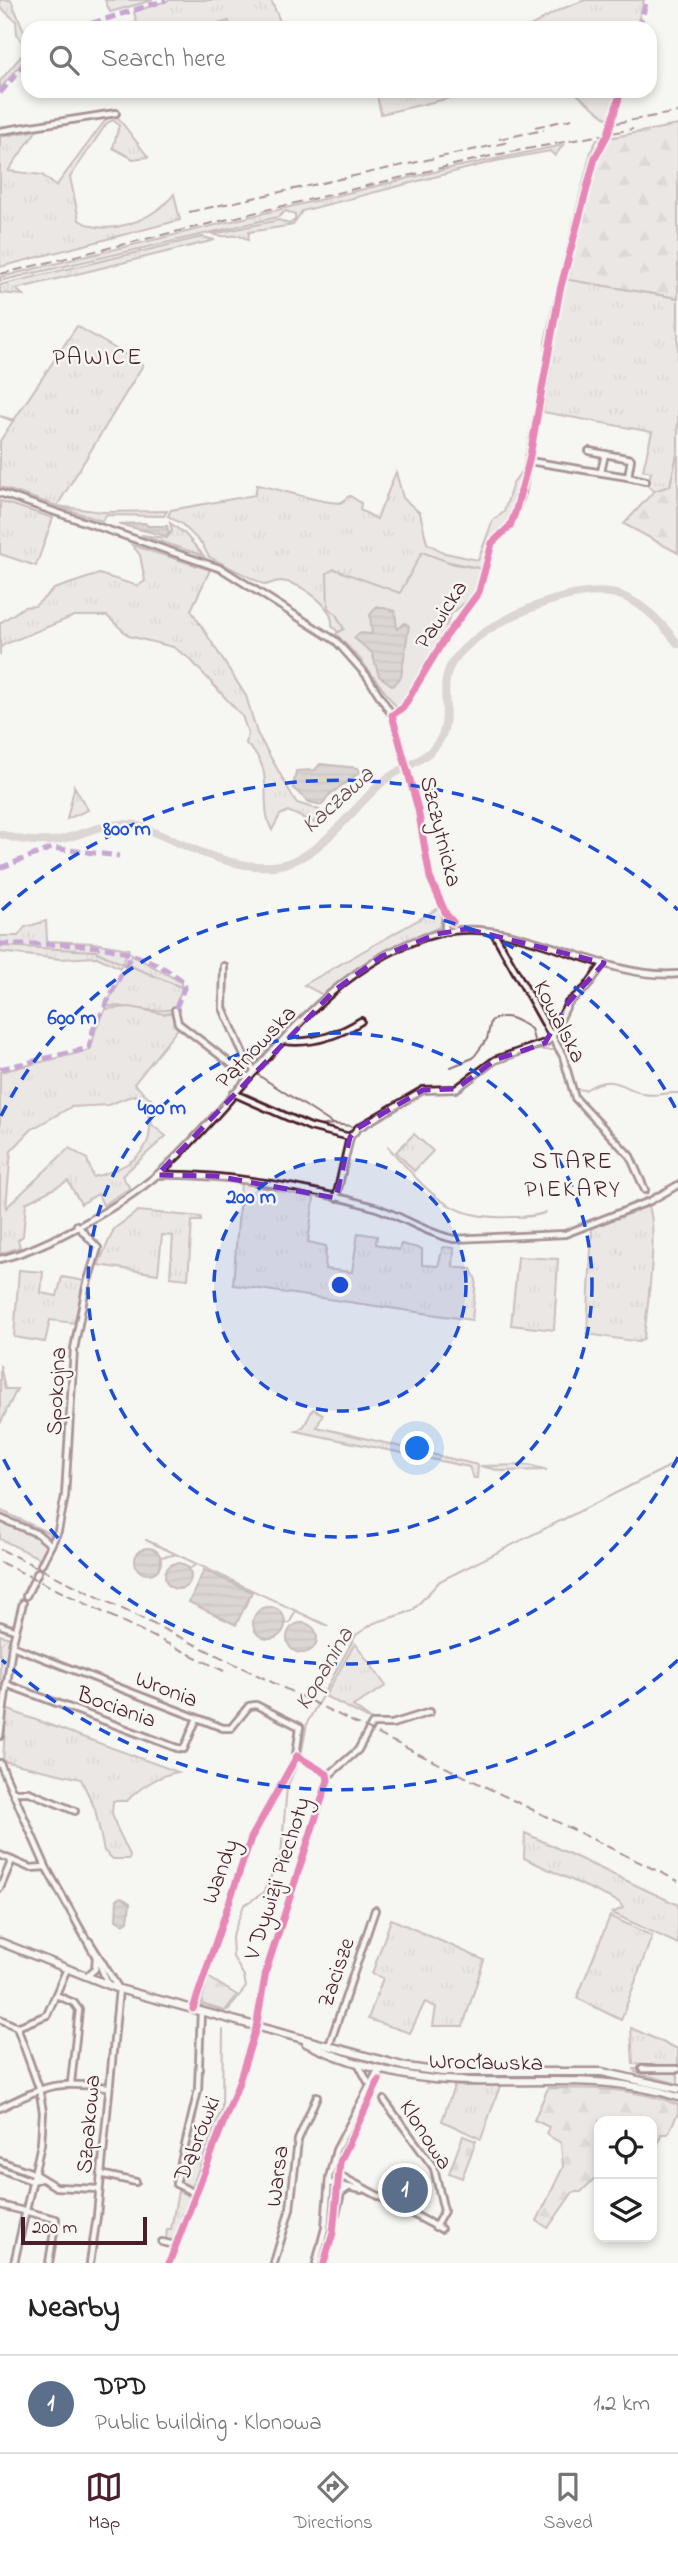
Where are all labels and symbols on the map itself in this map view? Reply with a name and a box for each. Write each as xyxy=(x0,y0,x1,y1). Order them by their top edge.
district label: PAWICE xyxy=(52,341,144,376)
street label: Pawicka xyxy=(407,574,477,656)
water label: Kaczawa xyxy=(295,758,383,843)
street label: Szczytnicka xyxy=(408,773,469,891)
text: 800 m xyxy=(102,815,151,845)
street label: Kowalska xyxy=(524,975,594,1069)
street label: Pątnowska xyxy=(209,999,305,1097)
text: 600 m xyxy=(48,1004,96,1034)
text: 400 m xyxy=(138,1094,186,1124)
district label: STARE PIEKARY xyxy=(524,1145,622,1208)
text: 200 m xyxy=(225,1183,276,1213)
centre of rings xyxy=(328,1273,352,1297)
street label: Spokojna xyxy=(39,1346,76,1436)
your location xyxy=(400,1431,434,1465)
water label: Kopanina xyxy=(287,1620,364,1717)
street label: Wronia xyxy=(130,1663,202,1717)
street label: Bociania xyxy=(71,1678,160,1738)
street label: V Dywizji Piechoty xyxy=(236,1793,322,1966)
street label: Wandy xyxy=(194,1835,250,1910)
street label: Zacisze xyxy=(310,1933,365,2012)
street label: Wrocławska xyxy=(429,2046,543,2081)
street label: Szpakowa xyxy=(69,2074,110,2175)
street label: Dąbrówki xyxy=(166,2091,230,2187)
street label: Klonowa xyxy=(390,2094,460,2177)
street label: Warsa xyxy=(258,2144,299,2209)
pin: 1 xyxy=(382,2164,428,2216)
scale bar xyxy=(21,2214,147,2246)

